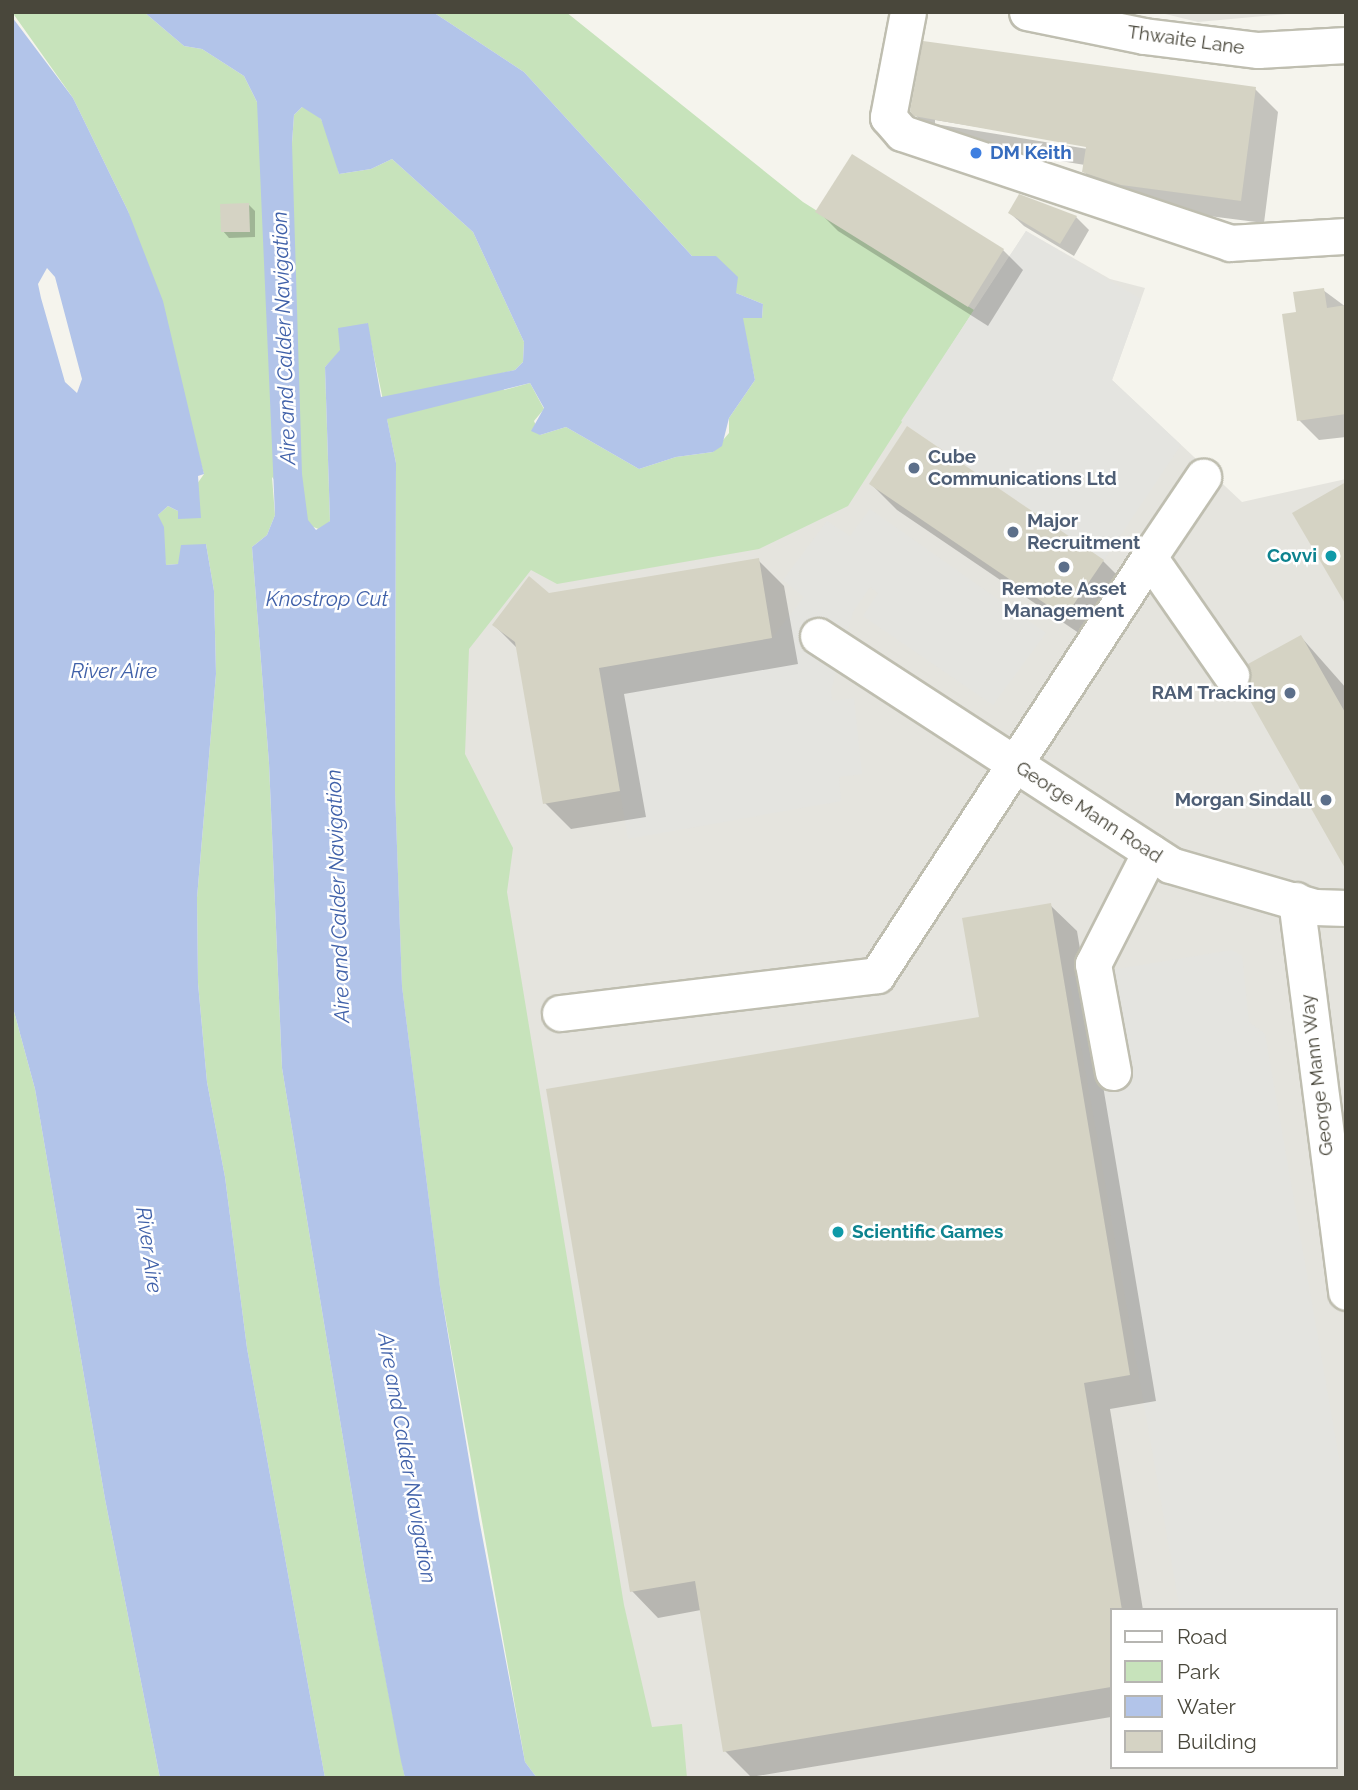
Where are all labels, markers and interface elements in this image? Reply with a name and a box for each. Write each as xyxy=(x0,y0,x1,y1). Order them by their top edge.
street label: Thwaite Lane xyxy=(1126,20,1246,60)
place label: DM Keith xyxy=(990,142,1072,164)
marker: DM Keith xyxy=(968,145,984,161)
water label: Aire and Calder Navigation xyxy=(267,211,301,465)
place label: Cube Communications Ltd xyxy=(928,446,1117,490)
marker: Cube Communications Ltd xyxy=(906,460,922,476)
place label: Major Recruitment xyxy=(1027,510,1140,554)
marker: Major Recruitment xyxy=(1005,524,1021,540)
place label: Covvi xyxy=(1267,545,1317,567)
marker: Covvi xyxy=(1323,548,1339,564)
marker: Remote Asset Management xyxy=(1056,559,1072,575)
place label: Remote Asset Management xyxy=(1001,578,1127,622)
water label: Knostrop Cut xyxy=(266,586,388,612)
water label: River Aire xyxy=(70,658,158,684)
place label: RAM Tracking xyxy=(1151,682,1276,704)
marker: RAM Tracking xyxy=(1282,685,1298,701)
street label: George Mann Road xyxy=(1012,756,1166,868)
water label: Aire and Calder Navigation xyxy=(321,769,355,1023)
place label: Morgan Sindall xyxy=(1175,789,1312,811)
marker: Morgan Sindall xyxy=(1318,792,1334,808)
street label: George Mann Way xyxy=(1296,993,1338,1157)
water label: River Aire xyxy=(130,1205,168,1295)
place label: Scientific Games xyxy=(852,1221,1003,1243)
marker: Scientific Games xyxy=(830,1224,846,1240)
water label: Aire and Calder Navigation xyxy=(373,1331,441,1585)
legend xyxy=(1110,1608,1337,1769)
text: Road xyxy=(1177,1624,1227,1649)
text: Park xyxy=(1177,1659,1220,1684)
text: Water xyxy=(1177,1694,1236,1719)
text: Building xyxy=(1177,1729,1257,1754)

